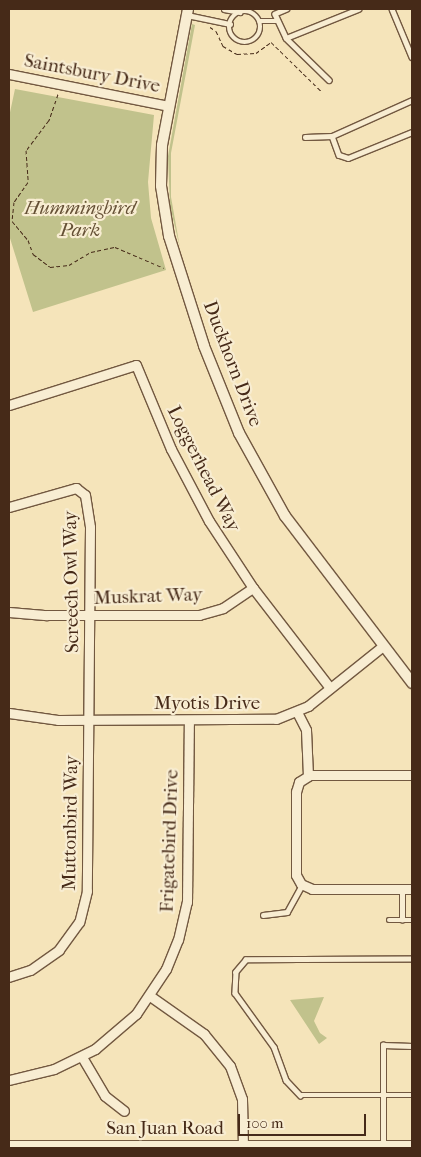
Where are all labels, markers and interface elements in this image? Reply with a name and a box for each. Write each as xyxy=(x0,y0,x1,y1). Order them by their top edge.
street label: Saintsbury Drive xyxy=(22,50,162,98)
park label: Hummingbird Park xyxy=(25,198,135,242)
street label: Duckhorn Drive xyxy=(198,298,266,430)
street label: Loggerhead Way xyxy=(162,402,244,536)
street label: Screech Owl Way xyxy=(59,511,85,653)
street label: Muskrat Way xyxy=(93,584,203,610)
street label: Myotis Drive xyxy=(154,693,260,715)
street label: Muttonbird Way xyxy=(58,755,84,891)
street label: Frigatebird Drive xyxy=(156,769,184,913)
scale bar xyxy=(241,1104,368,1136)
text: 100 m xyxy=(246,1114,284,1132)
street label: San Juan Road xyxy=(106,1118,224,1140)

